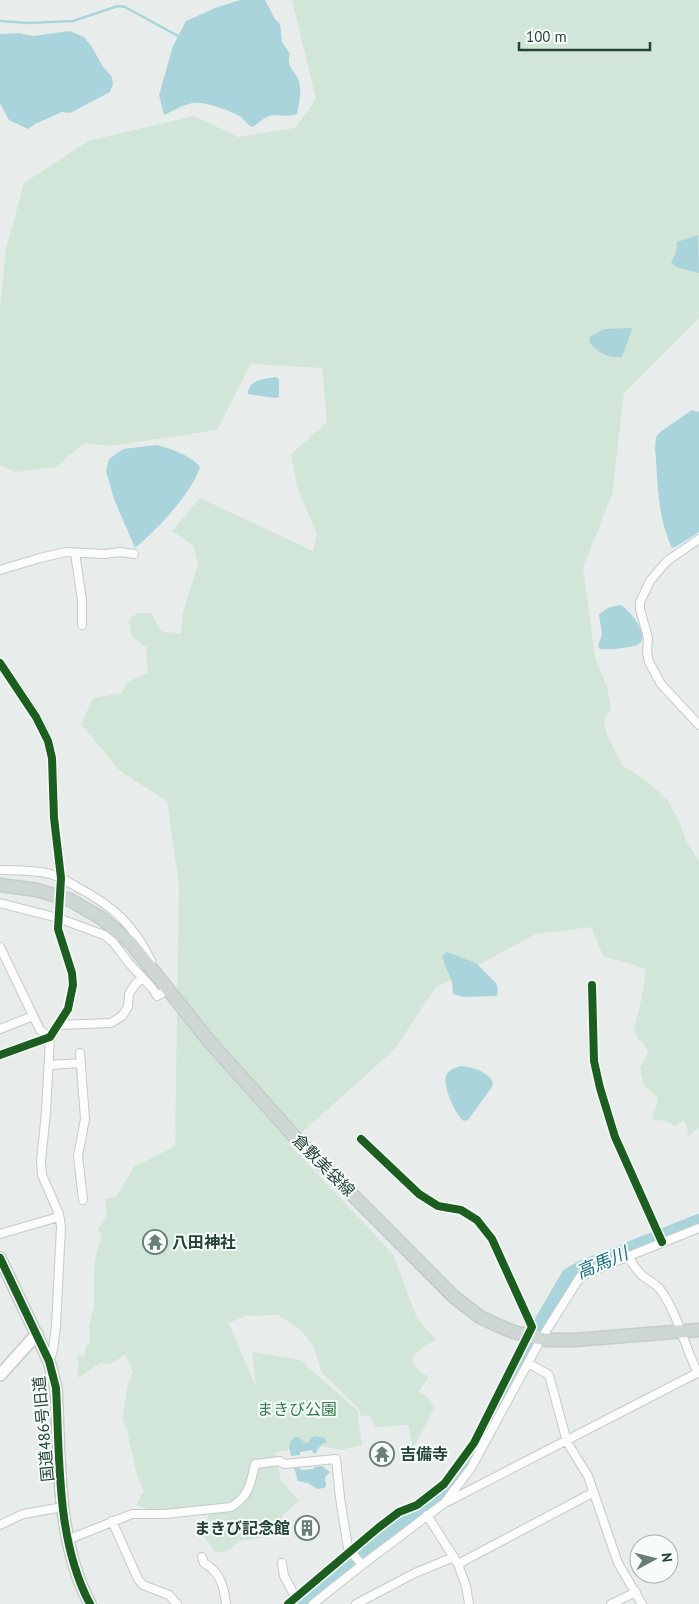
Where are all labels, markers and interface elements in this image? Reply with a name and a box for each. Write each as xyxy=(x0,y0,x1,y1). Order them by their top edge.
scale bar xyxy=(519,20,650,52)
text: 100 m xyxy=(526,27,567,46)
street label: 倉敷美袋線 xyxy=(289,1130,359,1200)
temple icon: 八田神社 xyxy=(142,1229,168,1255)
place label: 八田神社 xyxy=(172,1232,236,1252)
water label: 高馬川 xyxy=(572,1241,633,1284)
street label: 国道486号旧道 xyxy=(28,1375,58,1483)
park label: まきび公園 xyxy=(257,1399,337,1419)
temple icon: 吉備寺 xyxy=(369,1441,395,1467)
place label: 吉備寺 xyxy=(400,1444,448,1464)
building icon: まきび記念館 xyxy=(294,1515,320,1541)
place label: まきび記念館 xyxy=(194,1518,290,1538)
north arrow xyxy=(629,1534,679,1584)
text: N xyxy=(657,1552,676,1563)

